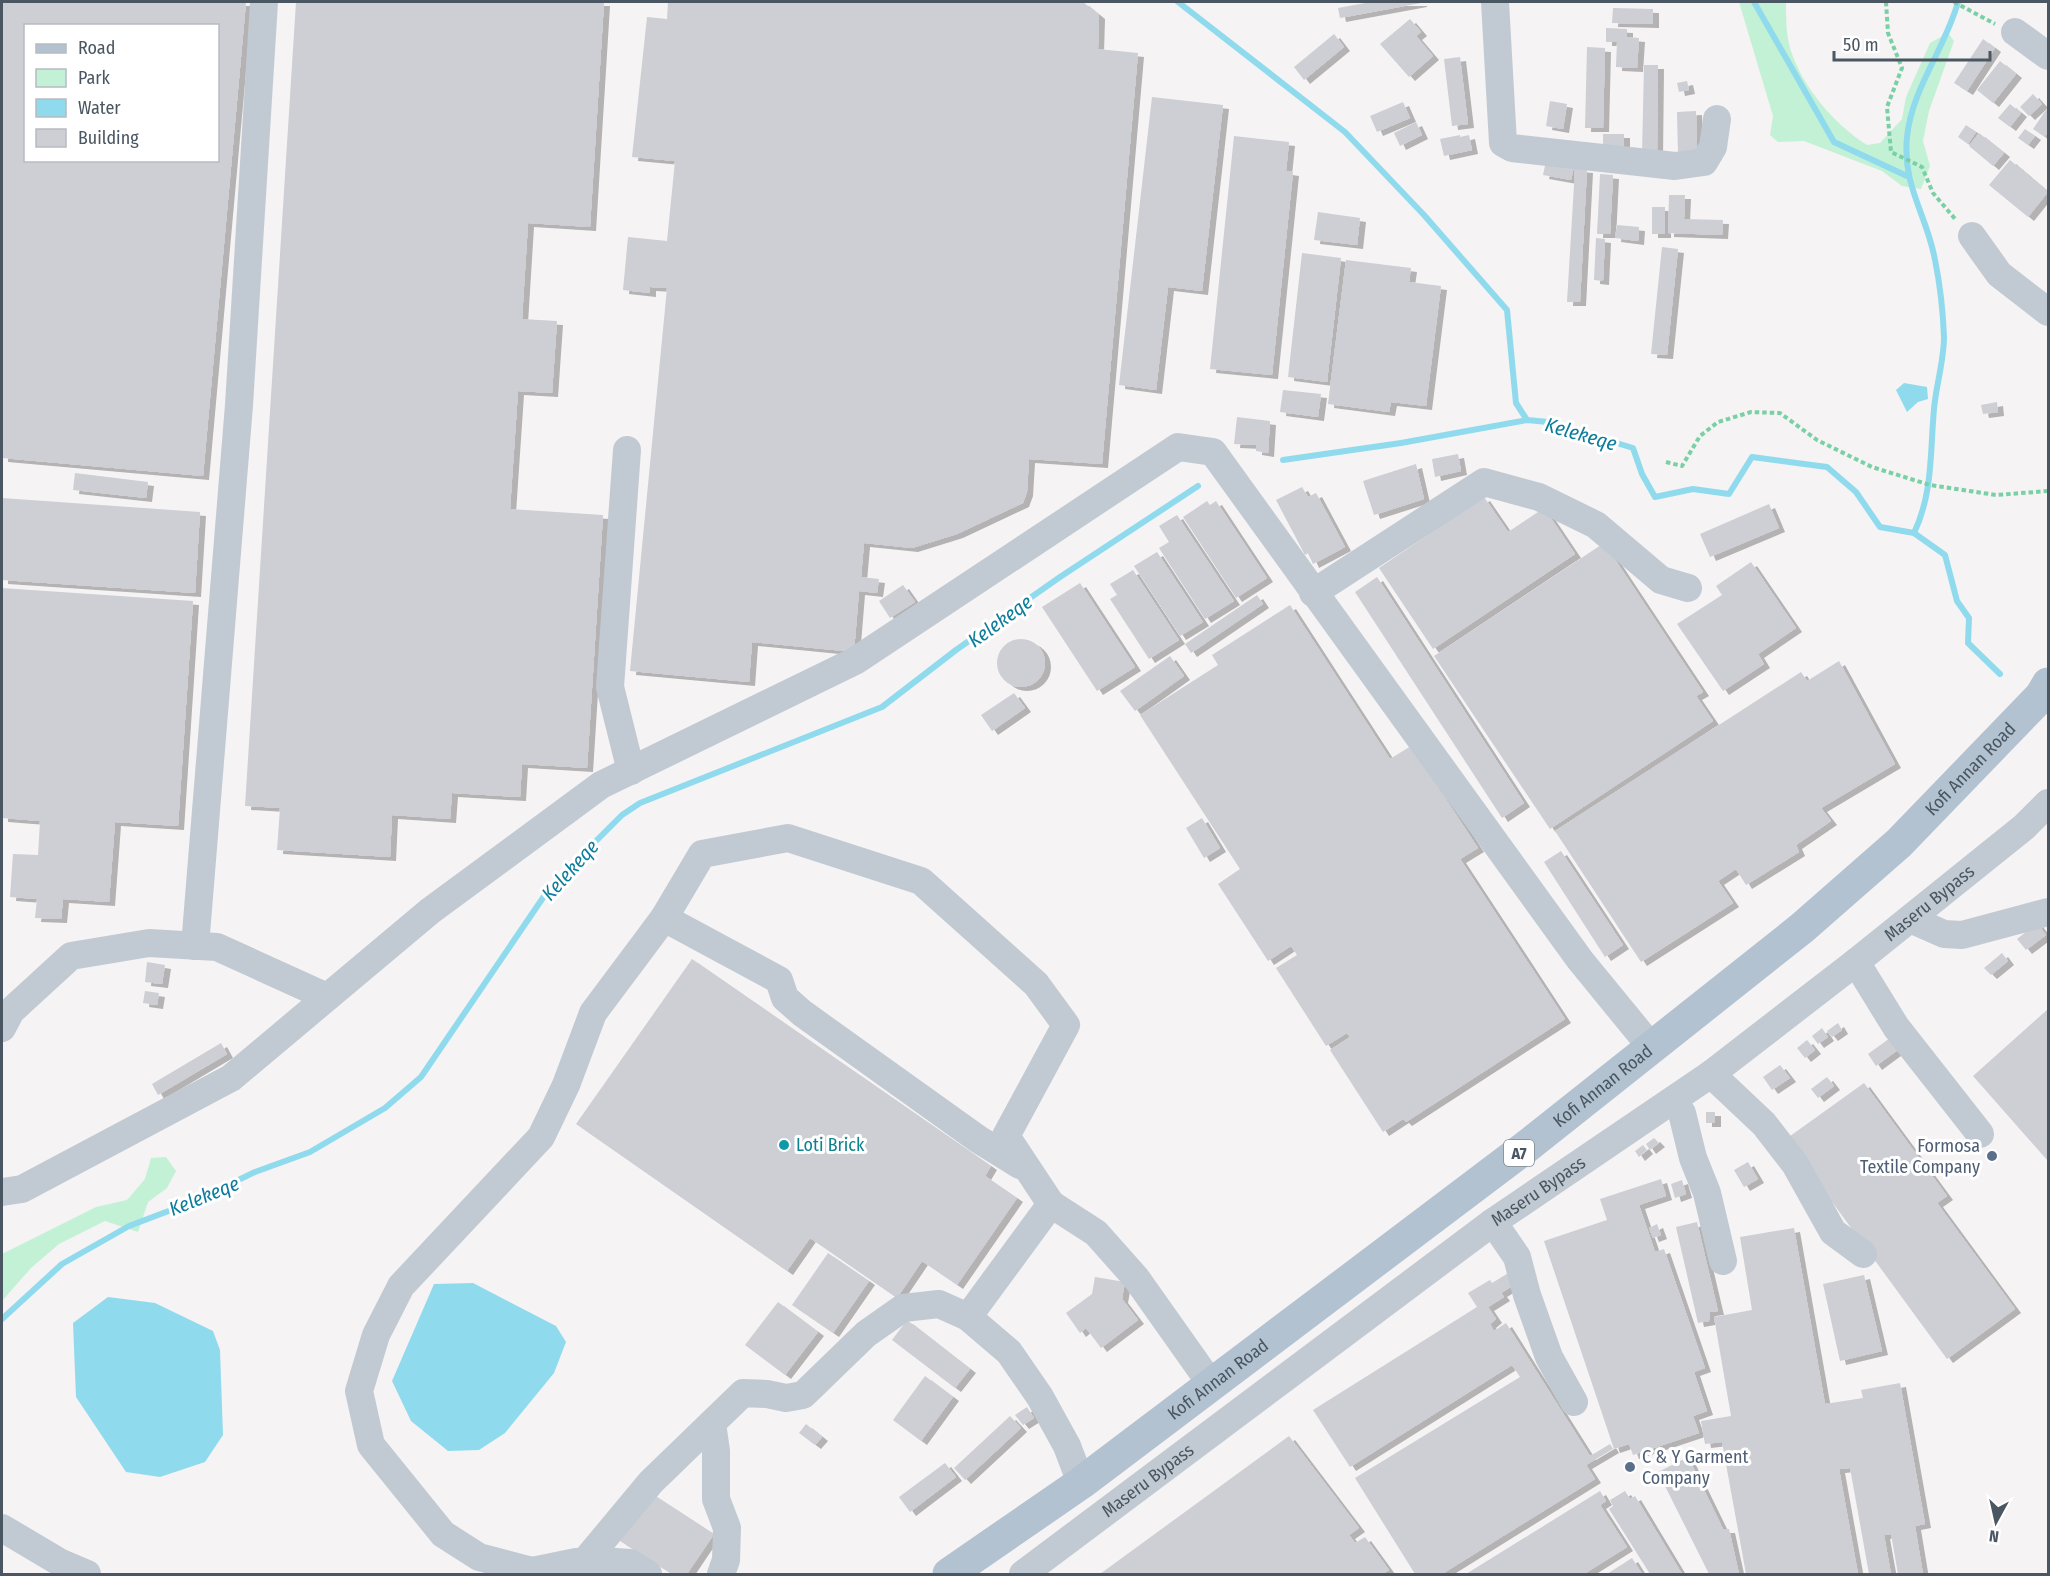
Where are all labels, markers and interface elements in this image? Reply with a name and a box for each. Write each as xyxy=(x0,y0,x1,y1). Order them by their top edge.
legend xyxy=(24,24,219,162)
scale bar xyxy=(1834,24,1990,62)
text: 50 m xyxy=(1843,34,1879,56)
text: Road xyxy=(78,37,115,59)
text: Park xyxy=(78,67,111,89)
text: Water xyxy=(78,97,121,119)
text: Building xyxy=(78,127,139,149)
water label: Kelekeqe xyxy=(1542,412,1620,456)
water label: Kelekeqe xyxy=(963,589,1037,652)
street label: Kofi Annan Road xyxy=(1921,718,2020,820)
water label: Kelekeqe xyxy=(536,834,604,905)
street label: Maseru Bypass xyxy=(1880,860,1979,946)
street label: Kofi Annan Road xyxy=(1549,1040,1657,1132)
place label: Loti Brick xyxy=(796,1134,865,1156)
place label: Formosa Textile Company xyxy=(1860,1135,1980,1178)
marker: Loti Brick xyxy=(777,1138,791,1152)
road number: A7 xyxy=(1504,1140,1534,1166)
marker: Formosa Textile Company xyxy=(1985,1149,1999,1163)
street label: Maseru Bypass xyxy=(1487,1151,1590,1231)
water label: Kelekeqe xyxy=(165,1171,243,1221)
street label: Kofi Annan Road xyxy=(1163,1334,1273,1425)
street label: Maseru Bypass xyxy=(1098,1439,1198,1522)
place label: C & Y Garment Company xyxy=(1642,1446,1748,1489)
marker: C & Y Garment Company xyxy=(1623,1460,1637,1474)
north arrow xyxy=(1966,1492,2026,1552)
text: N xyxy=(1988,1526,2000,1546)

